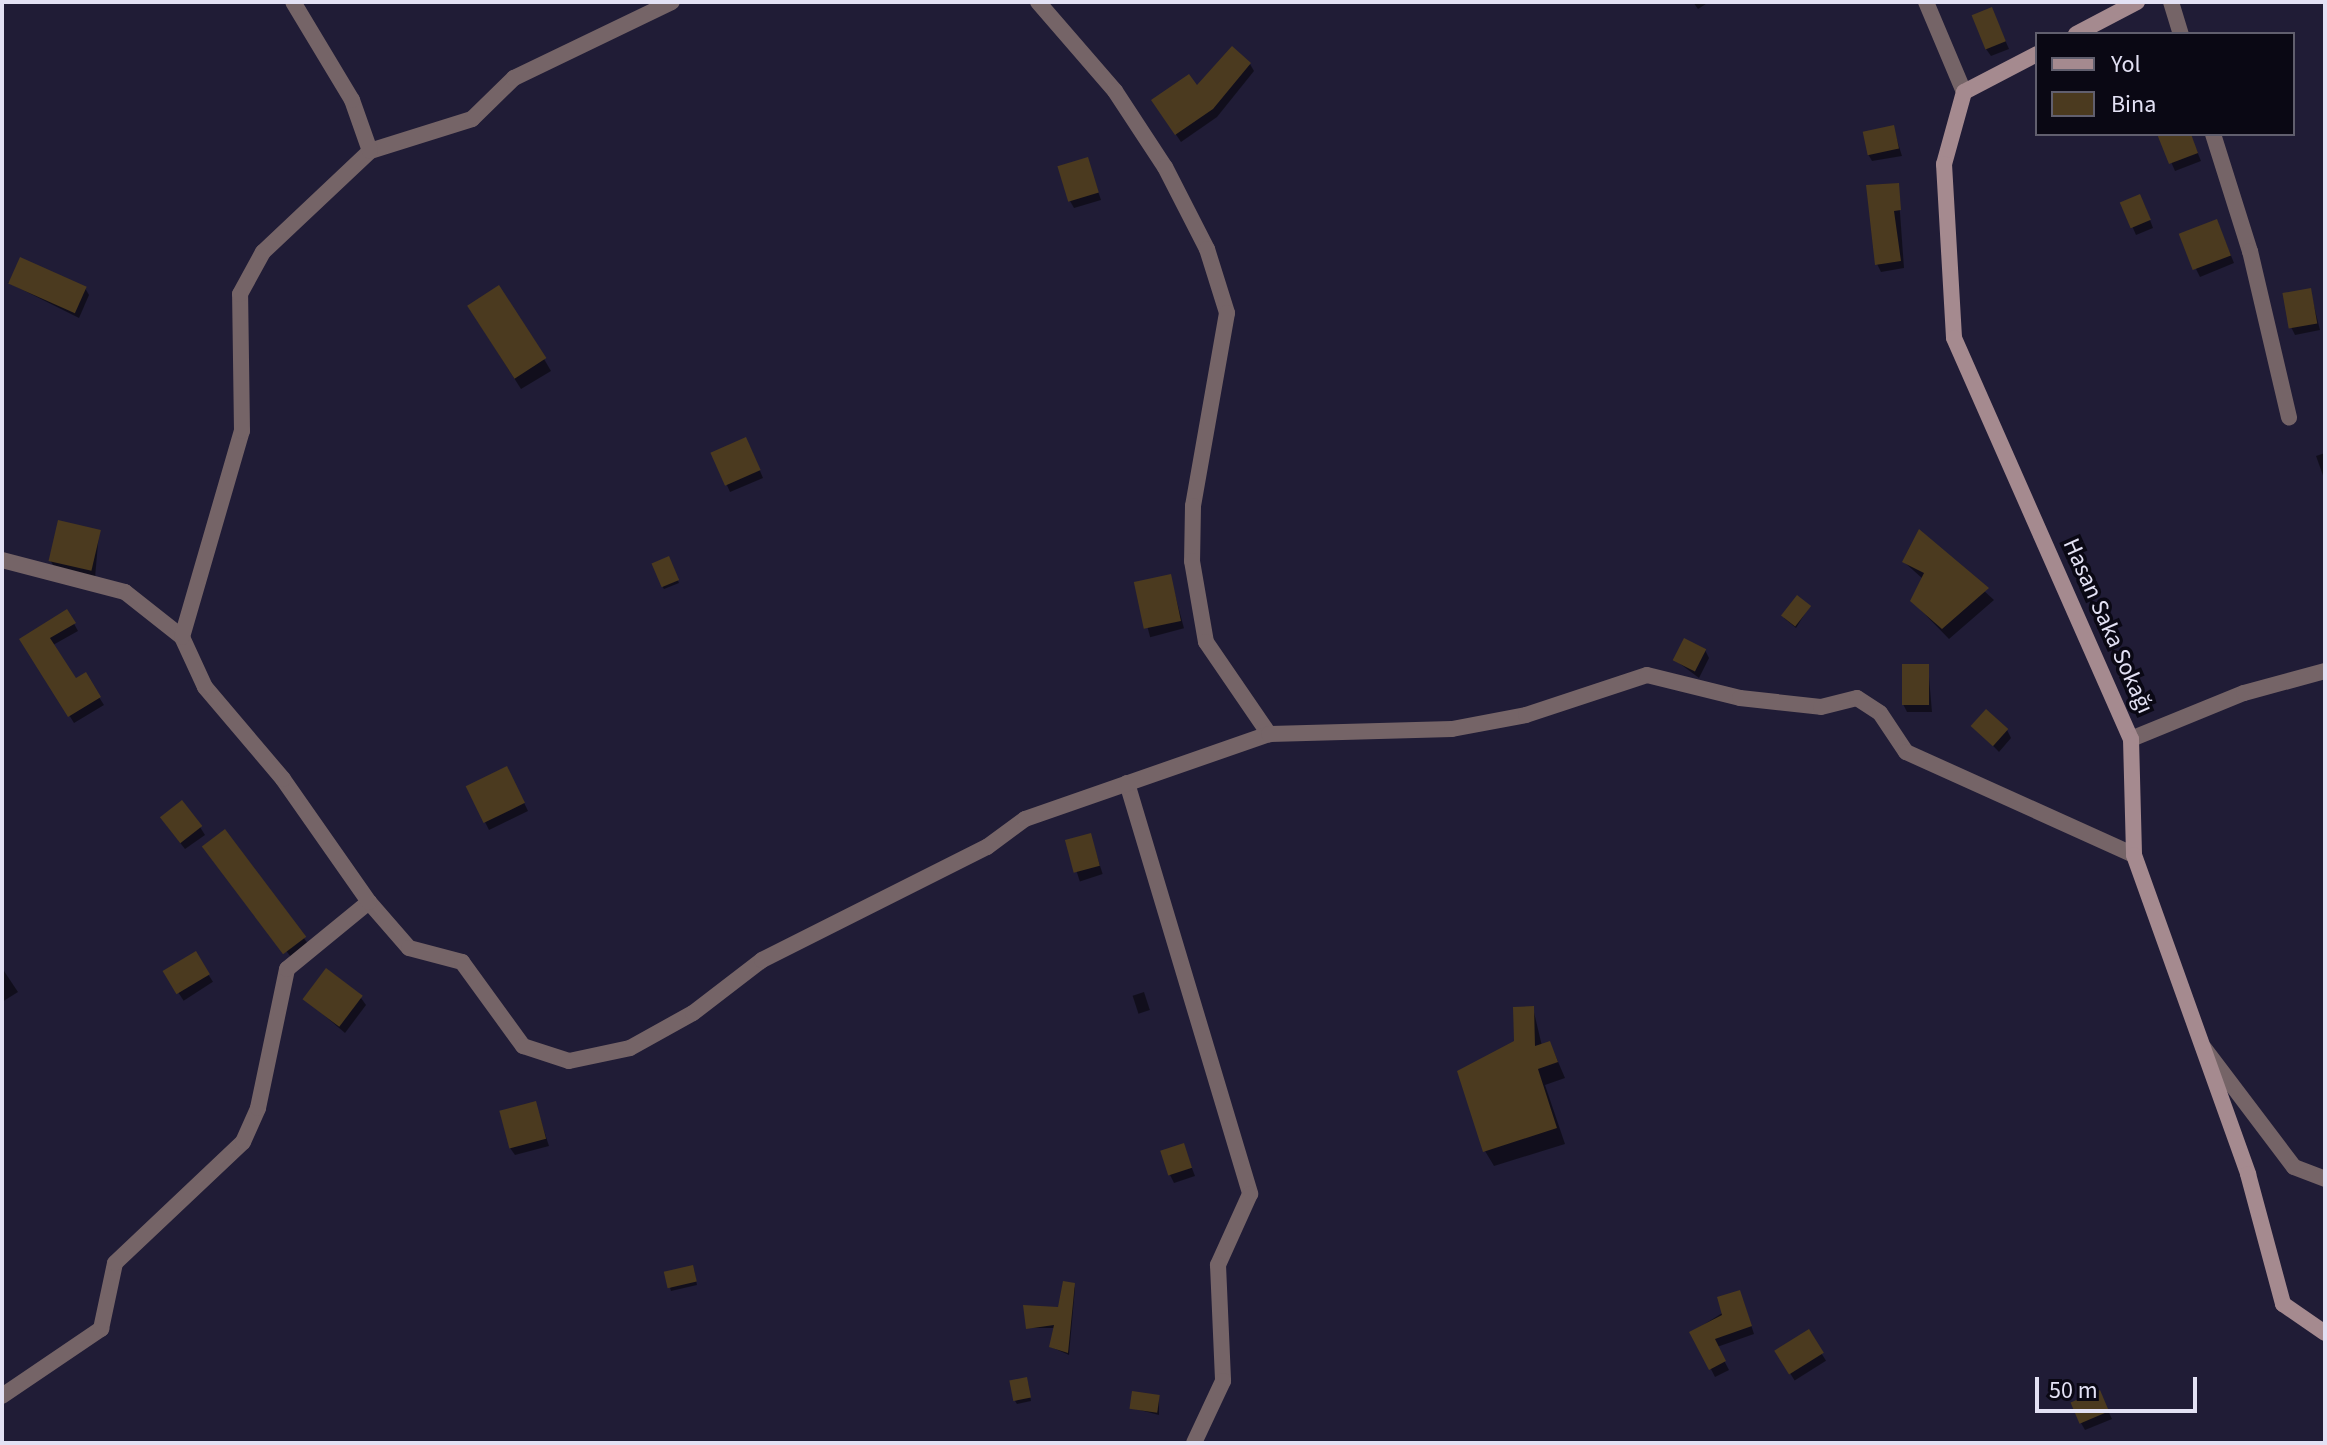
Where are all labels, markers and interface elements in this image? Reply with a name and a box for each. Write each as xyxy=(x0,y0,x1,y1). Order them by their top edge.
legend xyxy=(2035,32,2295,136)
text: Yol xyxy=(2111,47,2141,82)
text: Bina xyxy=(2111,87,2156,122)
street label: Hasan Saka Sokağı xyxy=(2056,534,2160,718)
scale bar xyxy=(2039,1361,2201,1411)
text: 50 m xyxy=(2049,1373,2098,1408)

